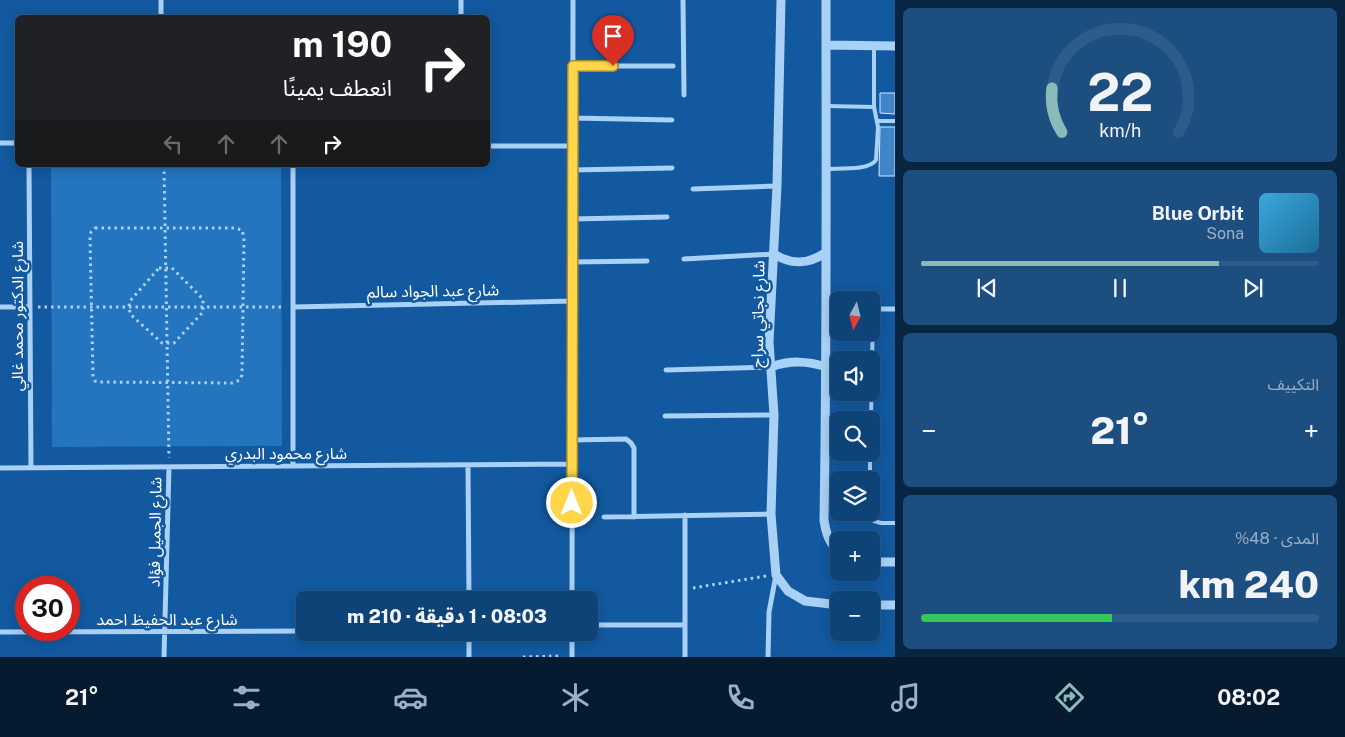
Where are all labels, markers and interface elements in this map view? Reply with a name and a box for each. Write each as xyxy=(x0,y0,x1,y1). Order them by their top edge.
pin xyxy=(592,15,634,66)
icon: arrive xyxy=(599,22,627,50)
text: 190 m xyxy=(292,24,392,65)
icon: right xyxy=(410,35,475,100)
text: 22 xyxy=(1087,62,1153,123)
text: انعطف يمينًا xyxy=(283,75,392,101)
text: km/h xyxy=(1099,120,1141,141)
icon: left xyxy=(159,130,187,158)
icon: ahead xyxy=(212,130,240,158)
icon: ahead xyxy=(265,130,293,158)
icon: right xyxy=(318,130,346,158)
text: Blue Orbit xyxy=(1152,202,1244,224)
text: Sona xyxy=(1206,224,1244,243)
street label: شارع الدكتور محمد غالي xyxy=(8,241,30,391)
street label: شارع نجاتي سراج xyxy=(748,260,771,368)
icon: previous xyxy=(973,274,1001,302)
icon: pause xyxy=(1106,274,1134,302)
icon: next xyxy=(1239,274,1267,302)
street label: شارع عبد الجواد سالم xyxy=(367,280,499,305)
north arrow xyxy=(830,291,880,341)
map controls xyxy=(830,291,880,641)
button: sound xyxy=(830,351,880,401)
text: التكييف xyxy=(1267,375,1319,394)
text: 21° xyxy=(1090,408,1150,453)
button: search xyxy=(830,411,880,461)
text: − xyxy=(921,414,937,447)
text: + xyxy=(1303,414,1319,447)
street label: شارع محمود البدري xyxy=(225,444,347,466)
button: layers xyxy=(830,471,880,521)
position arrow xyxy=(545,476,597,528)
street label: شارع الجميل فؤاد xyxy=(145,477,168,587)
text: المدى · 48% xyxy=(1235,529,1319,548)
button: + xyxy=(830,531,880,581)
text: 240 km xyxy=(1179,562,1319,607)
speed limit sign: 30 xyxy=(15,576,80,641)
button: − xyxy=(830,591,880,641)
text: 08:03 · 1 دقيقة · 210 m xyxy=(347,605,547,627)
street label: شارع عبد الحفيظ احمد xyxy=(96,610,238,632)
icon: filters xyxy=(229,680,264,715)
icon: car xyxy=(393,680,428,715)
icon: climate xyxy=(558,680,593,715)
icon: phone xyxy=(723,680,758,715)
icon: music xyxy=(888,680,923,715)
icon: directions xyxy=(1052,680,1087,715)
text: 21° xyxy=(65,684,99,710)
text: 08:02 xyxy=(1217,684,1280,710)

